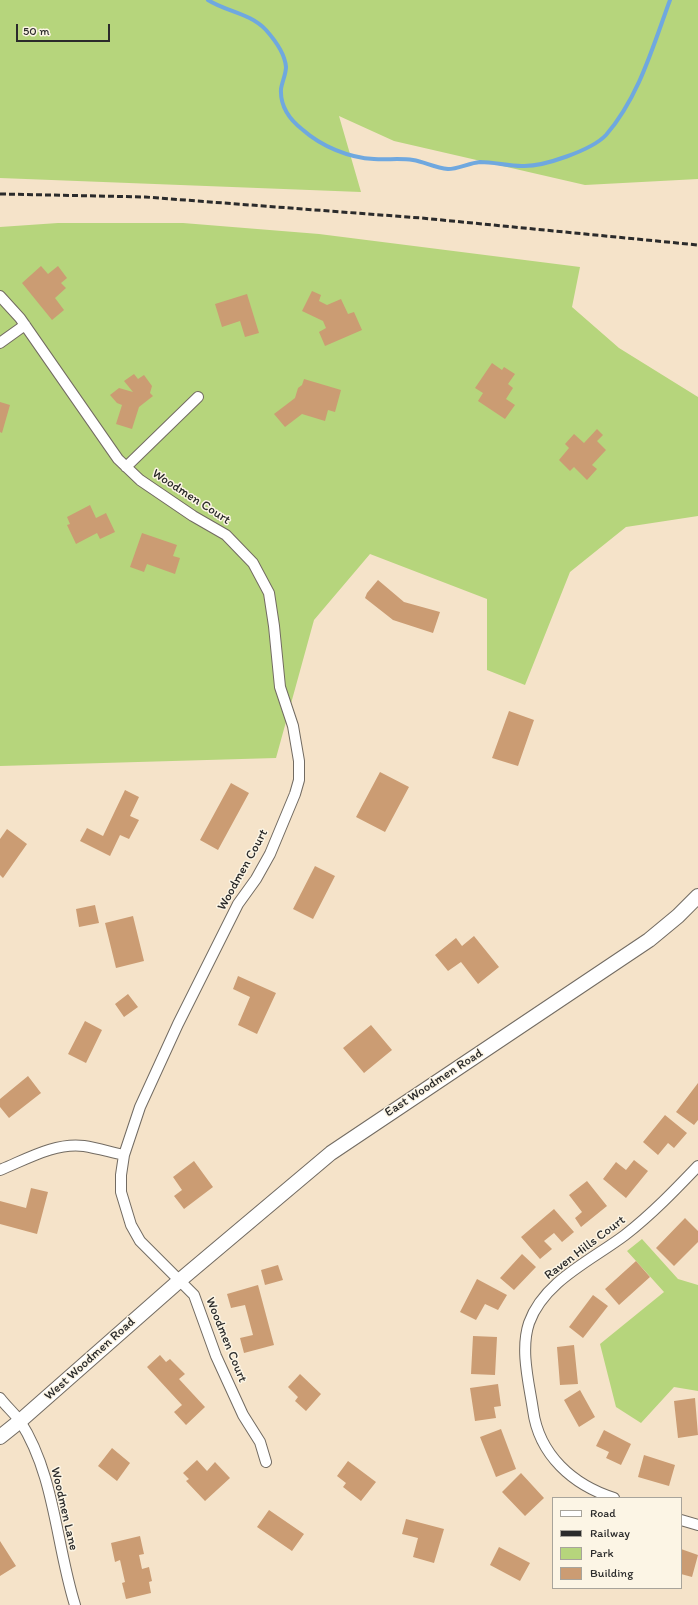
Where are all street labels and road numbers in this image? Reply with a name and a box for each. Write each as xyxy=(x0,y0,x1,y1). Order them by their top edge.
street label: Woodmen Court xyxy=(149,466,233,528)
street label: Woodmen Court xyxy=(214,827,272,913)
street label: East Woodmen Road xyxy=(382,1046,486,1120)
street label: Raven Hills Court xyxy=(541,1213,629,1283)
street label: Woodmen Court xyxy=(202,1295,250,1385)
street label: West Woodmen Road xyxy=(41,1314,139,1404)
street label: Woodmen Lane xyxy=(47,1466,81,1552)

